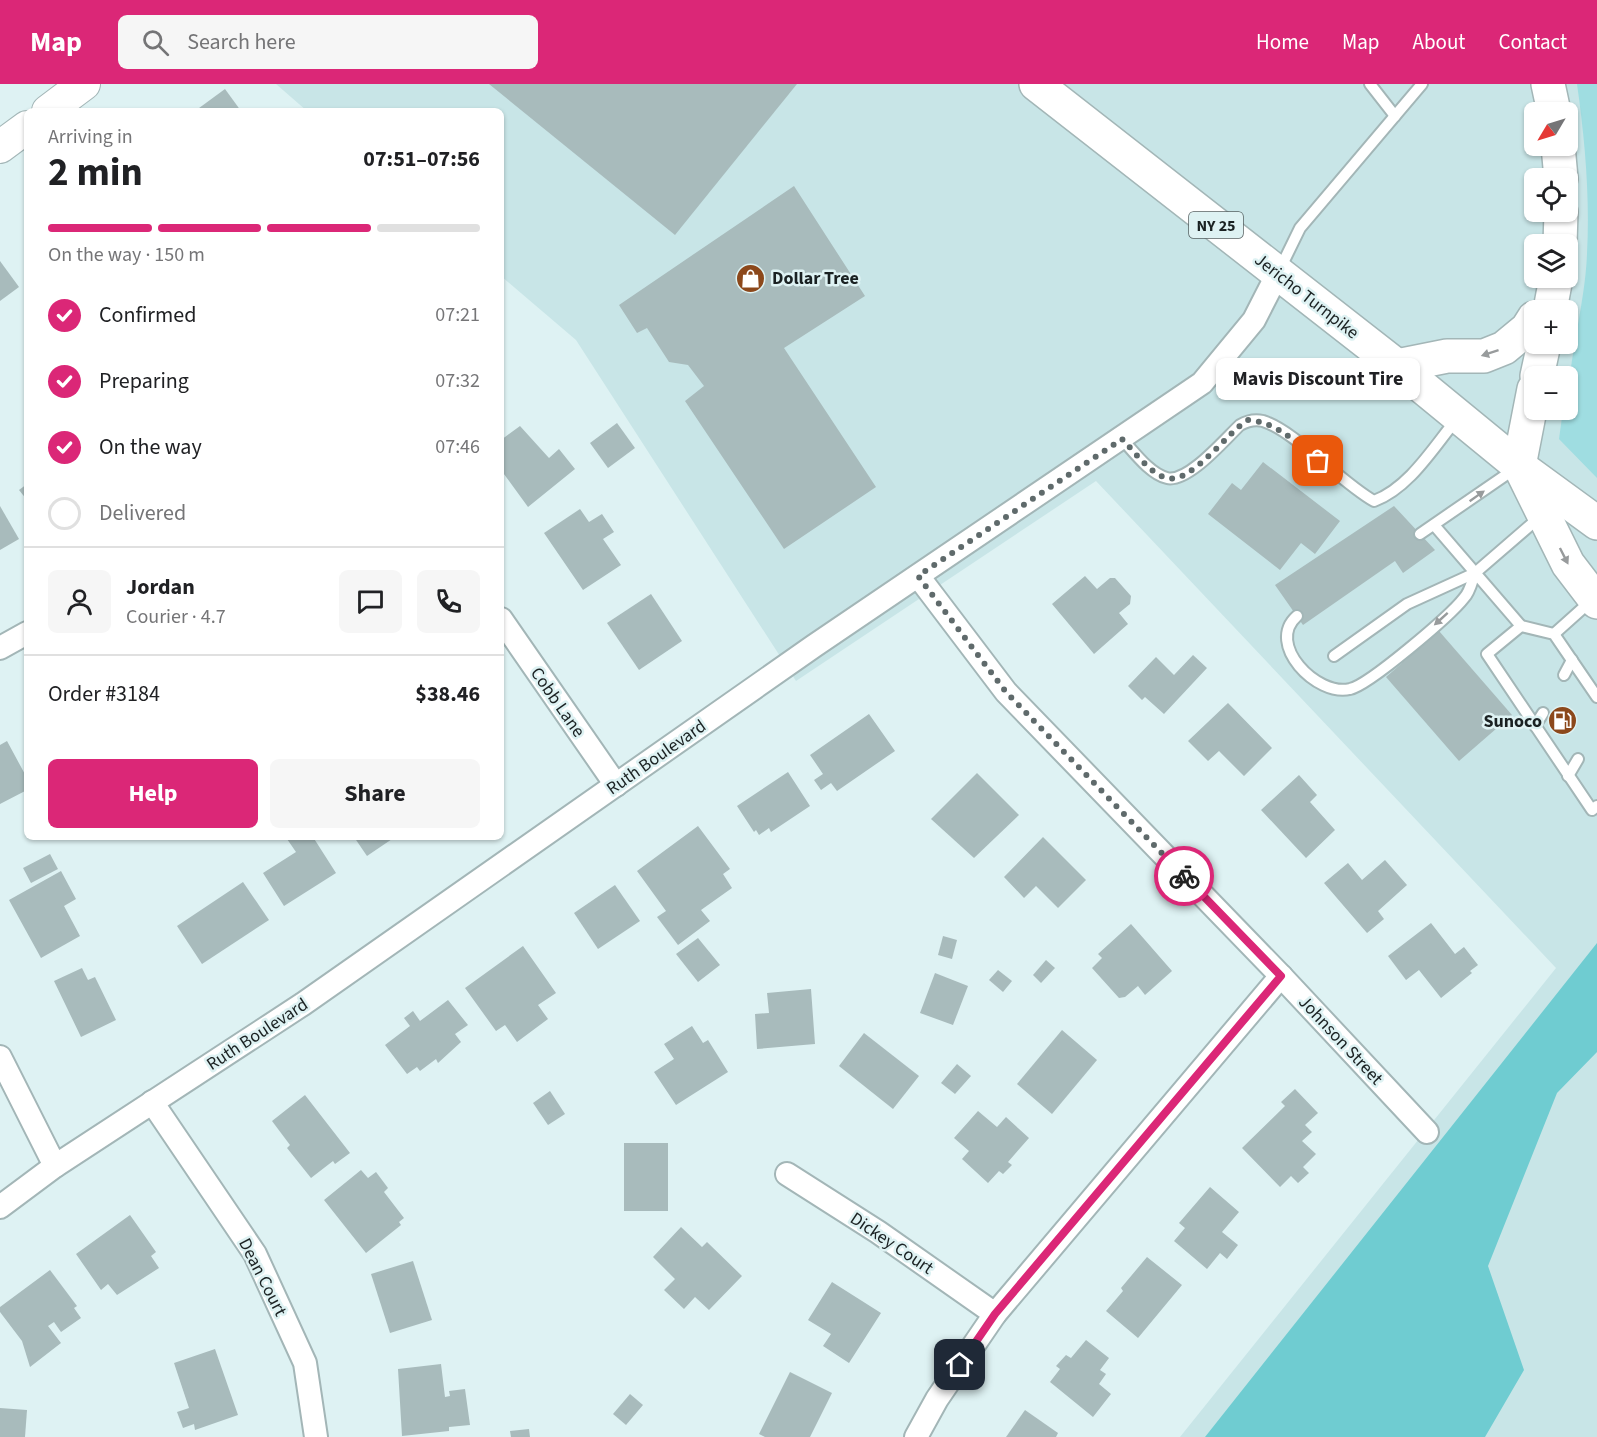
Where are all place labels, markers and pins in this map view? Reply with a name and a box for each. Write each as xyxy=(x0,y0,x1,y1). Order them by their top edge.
shop icon: Dollar Tree xyxy=(735,262,767,294)
place label: Dollar Tree xyxy=(772,266,859,291)
callout: Mavis Discount Tire xyxy=(1216,359,1420,401)
pin xyxy=(1292,435,1343,486)
fuel station icon: Sunoco xyxy=(1547,705,1579,737)
place label: Sunoco xyxy=(1484,709,1542,734)
pin xyxy=(934,1339,985,1390)

